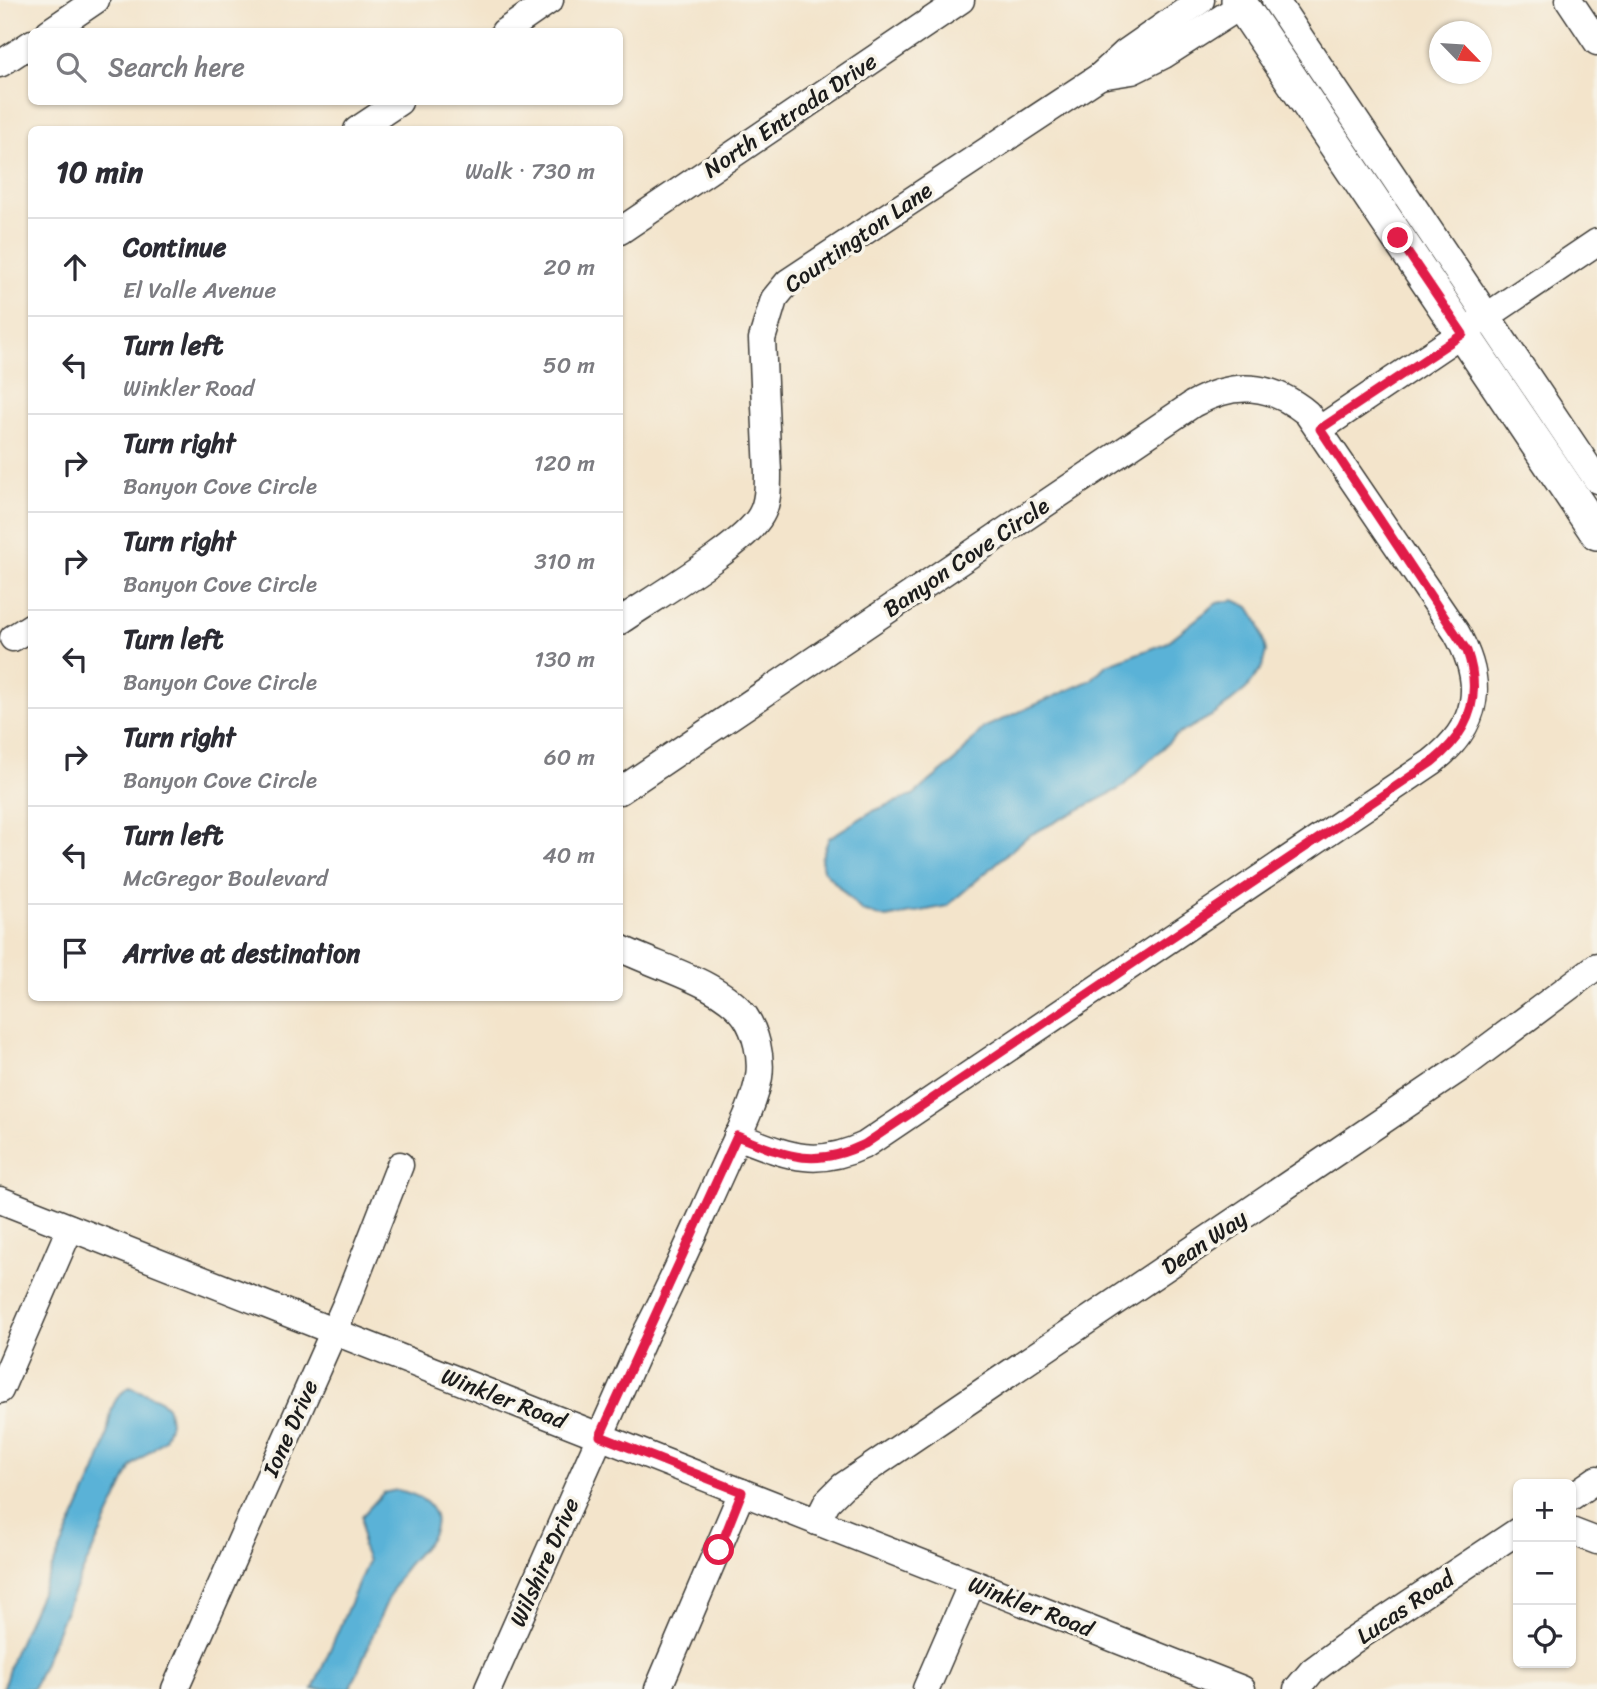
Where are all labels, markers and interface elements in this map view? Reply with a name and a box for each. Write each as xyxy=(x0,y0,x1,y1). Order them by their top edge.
north arrow xyxy=(1429,21,1492,84)
search box xyxy=(28,28,623,105)
street label: North Entrada Drive xyxy=(695,42,886,189)
text: Search here xyxy=(108,44,245,90)
icon: search xyxy=(52,48,90,86)
text: 10 min xyxy=(56,145,143,199)
text: Walk · 730 m xyxy=(465,151,595,192)
street label: Courtington Lane xyxy=(775,171,941,304)
route end xyxy=(1382,222,1413,253)
text: Continue xyxy=(123,224,226,270)
text: 20 m xyxy=(544,247,595,288)
icon: ahead xyxy=(56,248,94,286)
text: El Valle Avenue xyxy=(123,270,276,311)
text: Turn left xyxy=(123,322,223,368)
text: 50 m xyxy=(543,345,595,386)
icon: left xyxy=(56,346,94,384)
text: Winkler Road xyxy=(123,368,255,409)
text: Turn right xyxy=(123,420,236,466)
text: 120 m xyxy=(534,443,595,484)
icon: right xyxy=(56,444,94,482)
text: Banyon Cove Circle xyxy=(123,466,317,507)
street label: Banyon Cove Circle xyxy=(874,486,1058,629)
text: Turn right xyxy=(123,518,236,564)
text: 310 m xyxy=(534,541,595,582)
icon: right xyxy=(56,542,94,580)
text: Banyon Cove Circle xyxy=(123,564,317,605)
text: Turn left xyxy=(123,616,223,662)
text: 130 m xyxy=(534,639,595,680)
icon: left xyxy=(56,640,94,678)
text: Banyon Cove Circle xyxy=(123,662,317,703)
text: Turn right xyxy=(123,714,236,760)
text: 60 m xyxy=(544,737,595,778)
icon: right xyxy=(56,738,94,776)
text: Banyon Cove Circle xyxy=(123,760,317,801)
text: Turn left xyxy=(123,812,223,858)
text: 40 m xyxy=(542,835,595,876)
icon: left xyxy=(56,836,94,874)
text: McGregor Boulevard xyxy=(123,858,328,899)
text: Arrive at destination xyxy=(123,930,360,976)
icon: arrive xyxy=(56,934,94,972)
street label: Dean Way xyxy=(1153,1198,1256,1287)
street label: Winkler Road xyxy=(435,1356,574,1442)
street label: Ione Drive xyxy=(250,1373,330,1485)
map controls xyxy=(1513,1479,1576,1668)
button: + xyxy=(1513,1479,1576,1542)
street label: Wilshire Drive xyxy=(498,1491,591,1634)
route start xyxy=(703,1534,734,1565)
button: − xyxy=(1513,1542,1576,1605)
street label: Lucas Road xyxy=(1348,1558,1465,1656)
street label: Winkler Road xyxy=(962,1564,1101,1650)
button: locate xyxy=(1513,1605,1576,1668)

